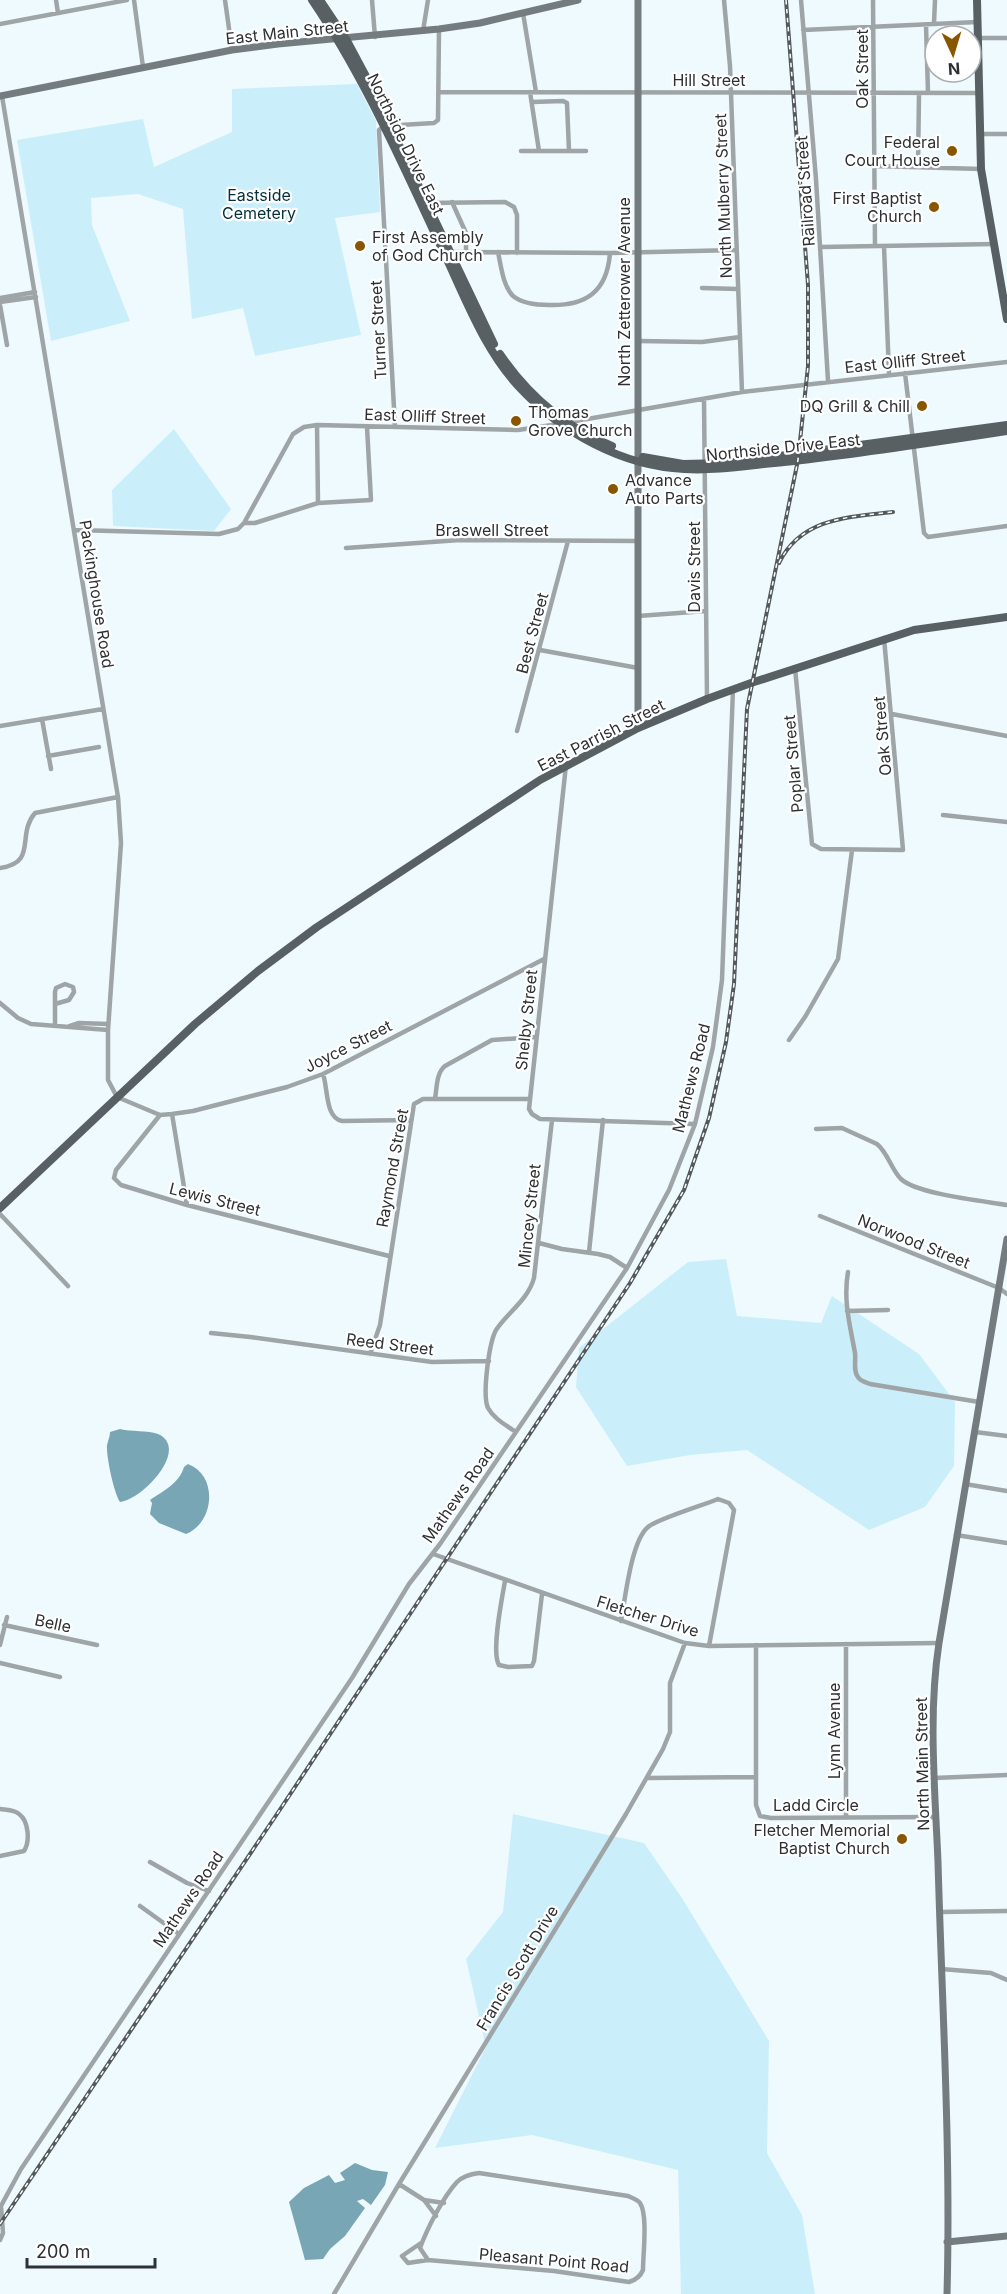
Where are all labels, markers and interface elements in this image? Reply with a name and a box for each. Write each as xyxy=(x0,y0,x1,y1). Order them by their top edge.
street label: East Main Street xyxy=(225,16,349,48)
north arrow xyxy=(923,24,983,84)
street label: Oak Street xyxy=(852,29,872,109)
text: N xyxy=(947,59,961,79)
street label: Northside Drive East xyxy=(363,70,449,218)
street label: Hill Street xyxy=(672,70,746,90)
street label: North Mulberry Street xyxy=(710,113,736,279)
place label: Federal Court House xyxy=(845,132,940,170)
street label: Railroad Street xyxy=(791,135,819,247)
marker: Federal Court House xyxy=(945,144,959,158)
park label: Eastside Cemetery xyxy=(222,185,296,223)
place label: First Baptist Church xyxy=(832,188,922,226)
street label: North Zetterower Avenue xyxy=(614,197,634,387)
marker: First Baptist Church xyxy=(927,200,941,214)
place label: First Assembly of God Church xyxy=(372,227,484,265)
marker: First Assembly of God Church xyxy=(353,239,367,253)
street label: Turner Street xyxy=(365,280,391,380)
street label: East Olliff Street xyxy=(844,345,966,377)
place label: DQ Grill & Chill xyxy=(800,396,910,416)
marker: DQ Grill & Chill xyxy=(915,399,929,413)
place label: Thomas Grove Church xyxy=(528,402,632,440)
street label: East Olliff Street xyxy=(364,404,486,428)
marker: Thomas Grove Church xyxy=(509,414,523,428)
street label: Northside Drive East xyxy=(705,429,861,465)
place label: Advance Auto Parts xyxy=(625,470,704,508)
marker: Advance Auto Parts xyxy=(606,482,620,496)
street label: Packinghouse Road xyxy=(75,519,119,669)
street label: Braswell Street xyxy=(435,520,549,540)
street label: Davis Street xyxy=(684,521,704,613)
street label: Best Street xyxy=(512,590,552,676)
street label: East Parrish Street xyxy=(534,694,668,776)
street label: Oak Street xyxy=(869,695,895,777)
street label: Poplar Street xyxy=(779,714,807,814)
street label: Shelby Street xyxy=(511,969,541,1071)
street label: Joyce Street xyxy=(301,1015,395,1077)
street label: Mathews Road xyxy=(668,1021,714,1135)
street label: Raymond Street xyxy=(372,1107,412,1229)
street label: Mincey Street xyxy=(514,1163,544,1269)
street label: Lewis Street xyxy=(167,1178,263,1220)
street label: Norwood Street xyxy=(855,1209,973,1273)
street label: Reed Street xyxy=(345,1329,435,1359)
street label: Mathews Road xyxy=(418,1443,498,1547)
street label: Fletcher Drive xyxy=(594,1591,702,1641)
street label: Belle xyxy=(33,1609,73,1637)
street label: Lynn Avenue xyxy=(824,1683,844,1779)
street label: North Main Street xyxy=(911,1697,933,1831)
street label: Ladd Circle xyxy=(773,1795,859,1815)
place label: Fletcher Memorial Baptist Church xyxy=(753,1820,890,1858)
marker: Fletcher Memorial Baptist Church xyxy=(895,1832,909,1846)
street label: Mathews Road xyxy=(148,1847,228,1951)
street label: Francis Scott Drive xyxy=(472,1902,562,2034)
scale bar xyxy=(27,2231,154,2269)
text: 200 m xyxy=(36,2241,91,2262)
street label: Pleasant Point Road xyxy=(478,2243,630,2277)

